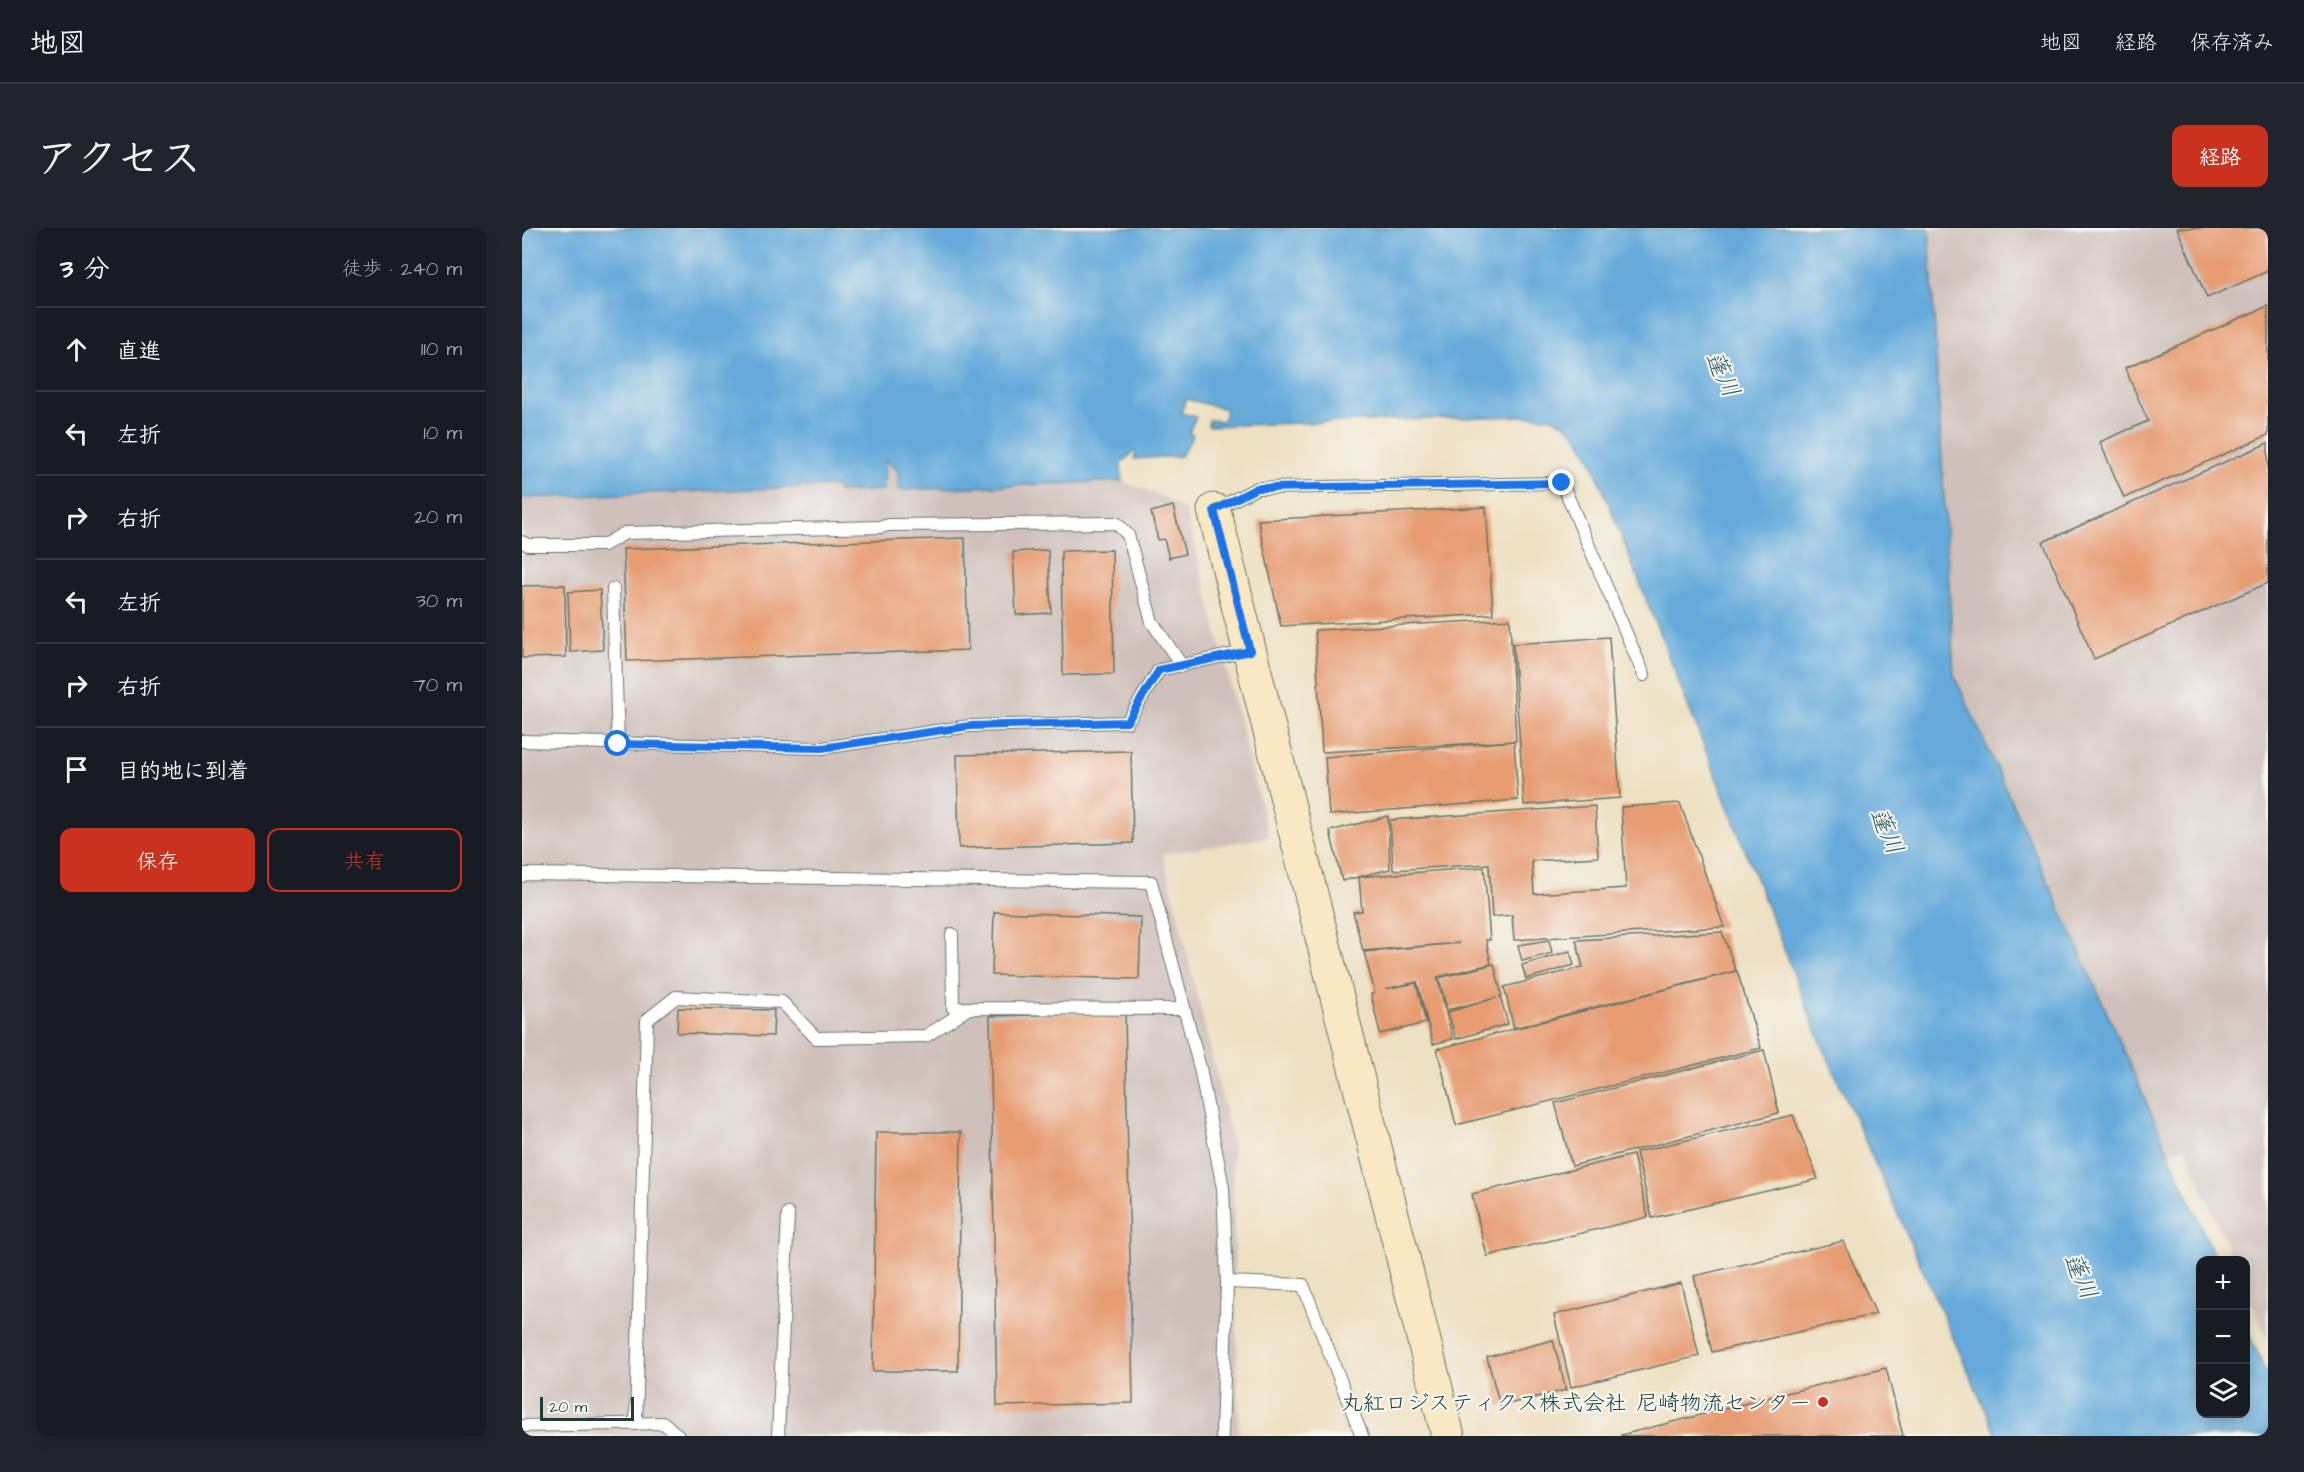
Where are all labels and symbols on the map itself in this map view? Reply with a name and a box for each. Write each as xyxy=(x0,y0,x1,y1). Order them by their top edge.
water label: 蓬川 xyxy=(1697,345,1748,403)
route end xyxy=(1548,469,1574,495)
route start xyxy=(604,730,630,756)
water label: 蓬川 xyxy=(1861,803,1911,860)
water label: 蓬川 xyxy=(2055,1248,2105,1305)
place label: 丸紅ロジスティクス株式会社 尼崎物流センター xyxy=(1341,1388,1811,1419)
scale bar xyxy=(540,1394,634,1422)
marker: 丸紅ロジスティクス株式会社 尼崎物流センター xyxy=(1816,1395,1830,1409)

